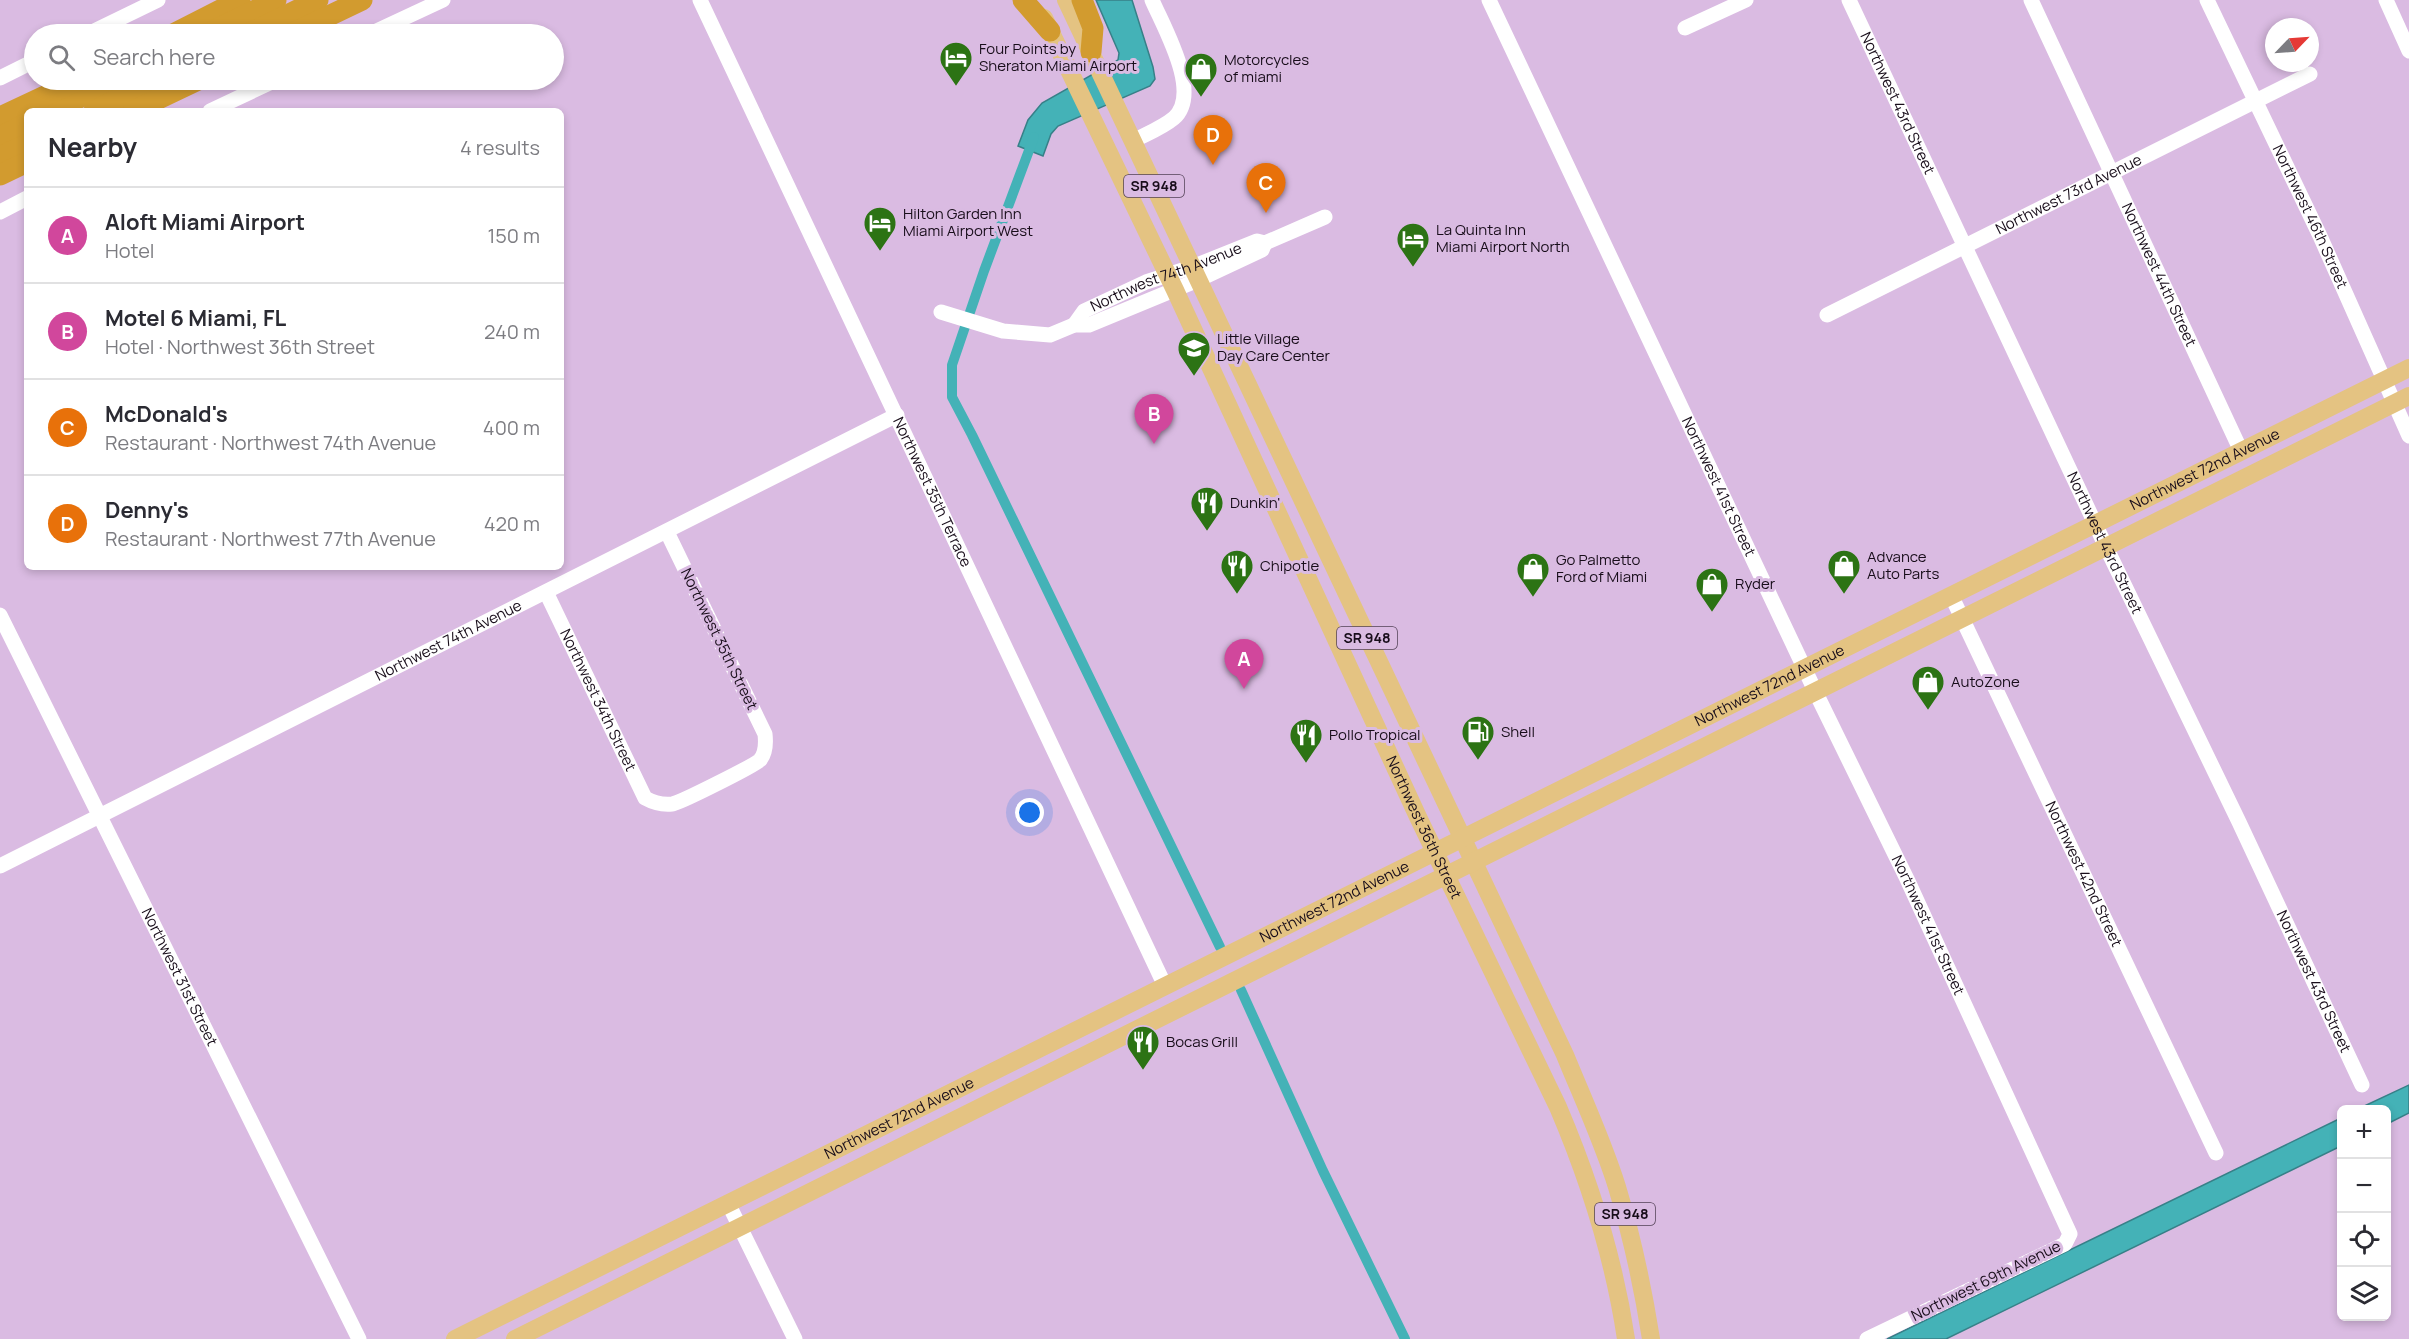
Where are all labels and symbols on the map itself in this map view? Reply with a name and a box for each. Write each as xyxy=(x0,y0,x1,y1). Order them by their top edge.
north arrow xyxy=(2265,18,2319,72)
street label: Northwest 43rd Street xyxy=(1856,28,1940,177)
place label: Four Points by Sheraton Miami Airport xyxy=(979,38,1137,76)
hotel icon: Four Points by Sheraton Miami Airport xyxy=(938,40,974,87)
place label: Motorcycles of miami xyxy=(1224,49,1309,87)
shop icon: Motorcycles of miami xyxy=(1183,51,1219,98)
pin: D xyxy=(1194,116,1232,165)
street label: Northwest 46th Street xyxy=(2268,141,2353,292)
street label: Northwest 73rd Avenue xyxy=(1992,149,2145,239)
pin: C xyxy=(1246,164,1286,213)
road number: SR 948 xyxy=(1124,175,1184,197)
street label: Northwest 44th Street xyxy=(2117,199,2202,350)
place label: Hilton Garden Inn Miami Airport West xyxy=(903,203,1033,241)
hotel icon: Hilton Garden Inn Miami Airport West xyxy=(862,205,898,252)
place label: La Quinta Inn Miami Airport North xyxy=(1436,219,1570,257)
hotel icon: La Quinta Inn Miami Airport North xyxy=(1395,221,1431,268)
street label: Northwest 74th Avenue xyxy=(1087,237,1245,317)
place label: Little Village Day Care Center xyxy=(1217,328,1331,366)
school or university icon: Little Village Day Care Center xyxy=(1176,330,1212,377)
pin: B xyxy=(1134,394,1174,444)
street label: Northwest 35th Terrace xyxy=(888,413,977,570)
street label: Northwest 41st Street xyxy=(1677,413,1761,560)
street label: Northwest 72nd Avenue xyxy=(2126,423,2283,515)
street label: Northwest 43rd Street xyxy=(2062,468,2148,617)
restaurant icon: Dunkin' xyxy=(1189,485,1225,532)
place label: Dunkin' xyxy=(1230,492,1280,513)
place label: Advance Auto Parts xyxy=(1867,546,1939,584)
restaurant icon: Chipotle xyxy=(1219,548,1255,595)
shop icon: Advance Auto Parts xyxy=(1826,548,1862,595)
place label: Go Palmetto Ford of Miami xyxy=(1556,549,1647,587)
shop icon: Go Palmetto Ford of Miami xyxy=(1515,551,1551,598)
place label: Chipotle xyxy=(1260,555,1319,576)
street label: Northwest 35th Street xyxy=(676,564,763,713)
shop icon: Ryder xyxy=(1694,566,1730,613)
place label: Ryder xyxy=(1735,573,1776,594)
street label: Northwest 74th Avenue xyxy=(371,594,525,686)
street label: Northwest 34th Street xyxy=(555,625,642,775)
road number: SR 948 xyxy=(1337,627,1397,649)
street label: Northwest 72nd Avenue xyxy=(1691,639,1848,731)
pin: A xyxy=(1224,640,1264,689)
shop icon: AutoZone xyxy=(1910,664,1946,711)
place label: AutoZone xyxy=(1951,671,2020,692)
fuel station icon: Shell xyxy=(1460,714,1496,761)
restaurant icon: Pollo Tropical xyxy=(1288,717,1324,764)
place label: Shell xyxy=(1501,721,1535,742)
place label: Pollo Tropical xyxy=(1329,724,1421,745)
street label: Northwest 36th Street xyxy=(1381,752,1467,902)
your location xyxy=(1015,798,1044,827)
street label: Northwest 42nd Street xyxy=(2040,798,2128,950)
street label: Northwest 41st Street xyxy=(1887,851,1970,998)
street label: Northwest 72nd Avenue xyxy=(1256,855,1413,948)
street label: Northwest 31st Street xyxy=(137,904,223,1049)
street label: Northwest 43rd Street xyxy=(2272,907,2356,1056)
restaurant icon: Bocas Grill xyxy=(1125,1024,1161,1071)
place label: Bocas Grill xyxy=(1166,1031,1238,1052)
street label: Northwest 72nd Avenue xyxy=(821,1072,978,1164)
road number: SR 948 xyxy=(1595,1203,1655,1225)
street label: Northwest 69th Avenue xyxy=(1907,1235,2064,1326)

